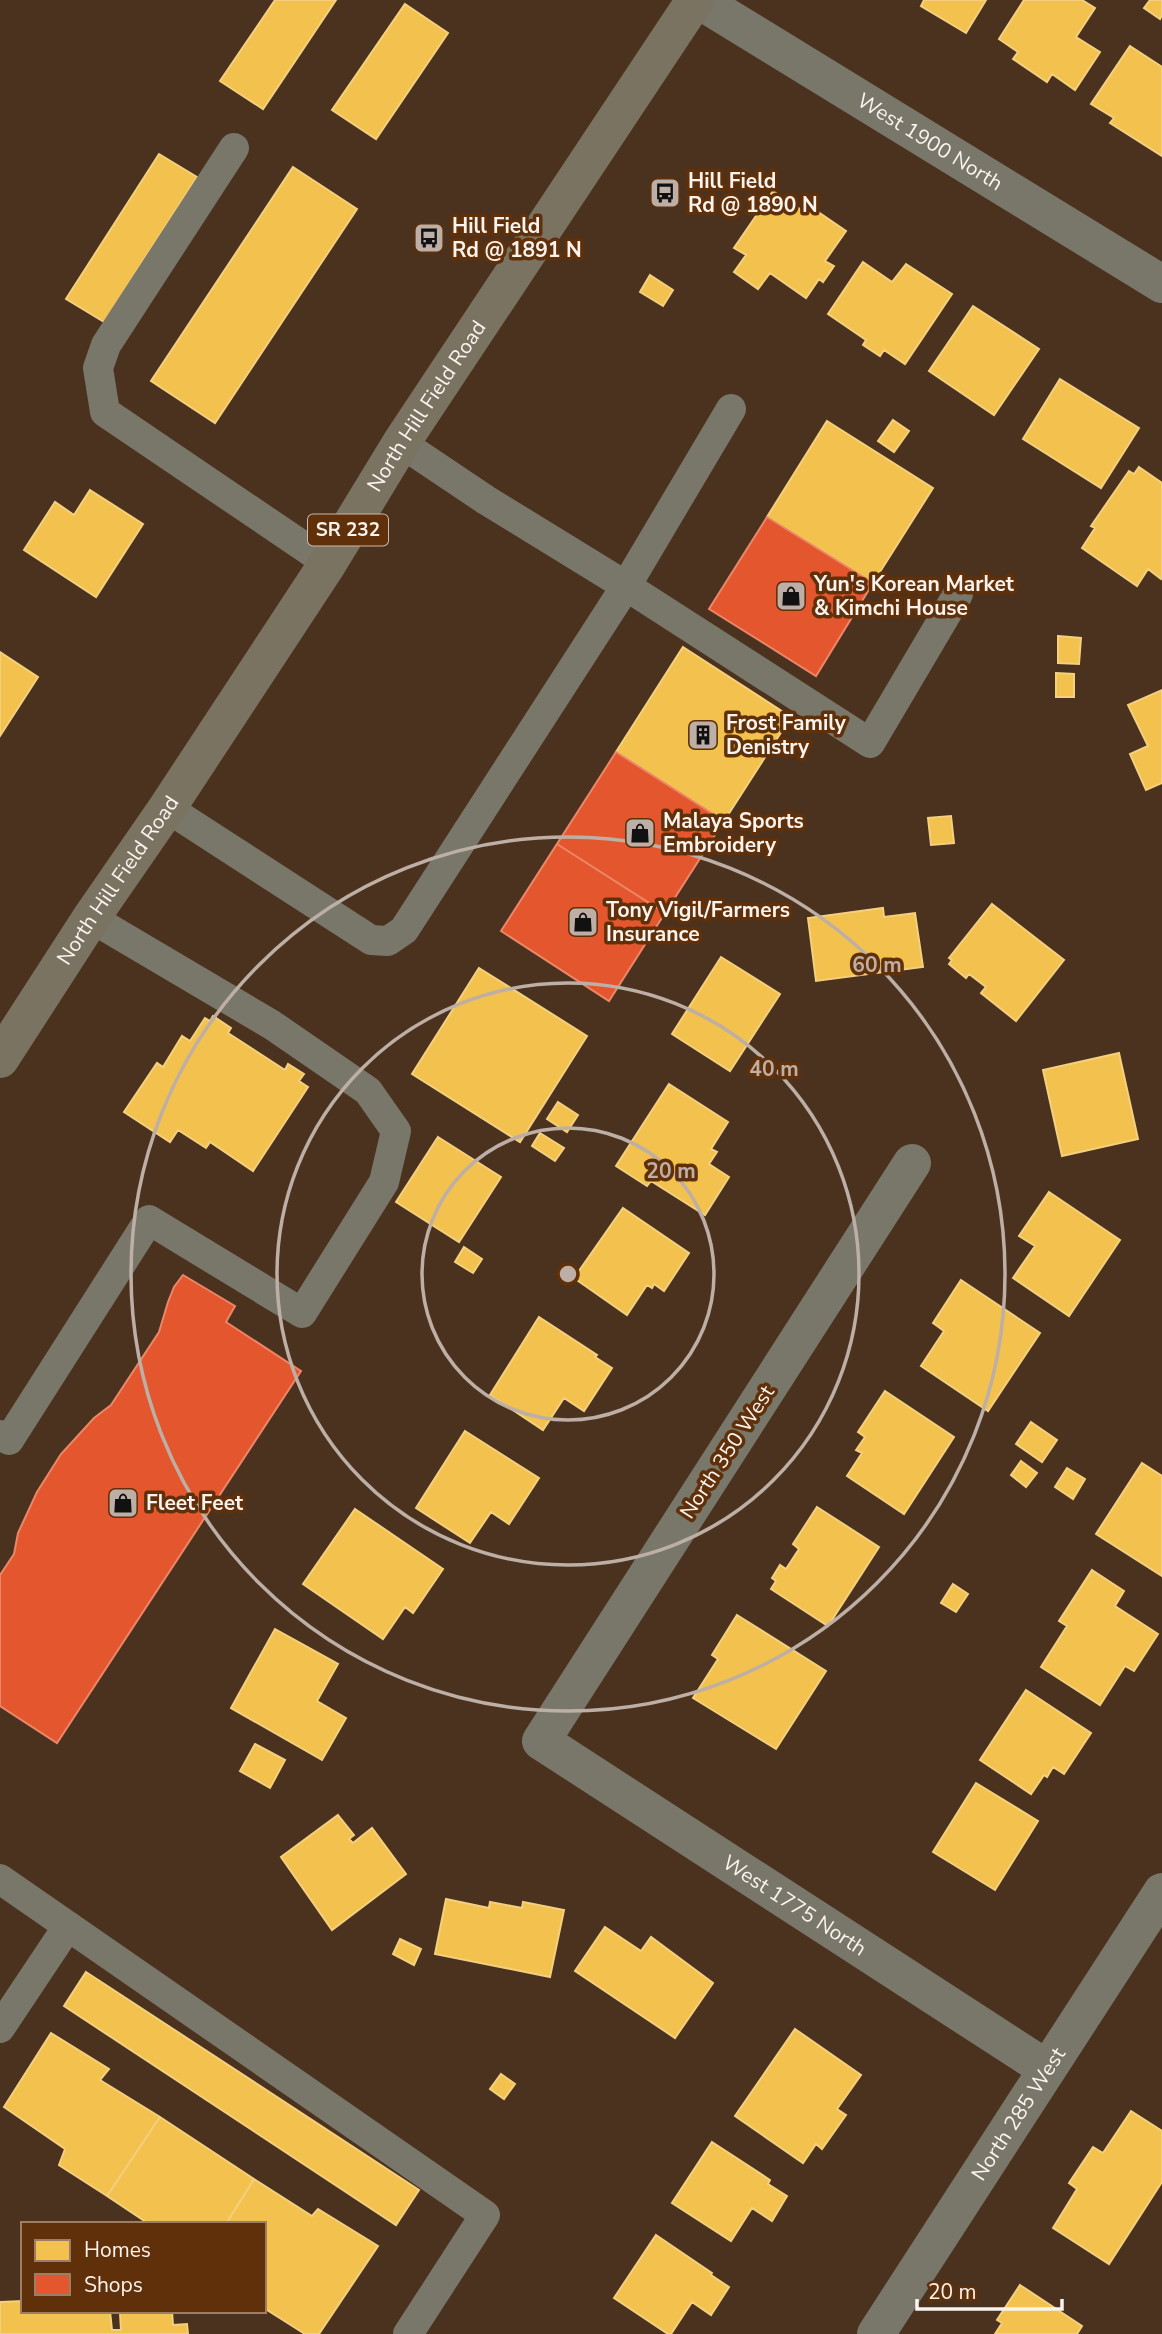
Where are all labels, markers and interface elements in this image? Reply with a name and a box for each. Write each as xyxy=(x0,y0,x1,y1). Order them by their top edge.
street label: West 1900 North xyxy=(852,86,1008,197)
place label: Hill Field Rd @ 1890 N xyxy=(688,167,818,219)
bus stop icon: Hill Field Rd @ 1890 N xyxy=(648,176,682,210)
place label: Hill Field Rd @ 1891 N xyxy=(452,212,582,264)
bus stop icon: Hill Field Rd @ 1891 N xyxy=(412,221,446,255)
street label: North Hill Field Road xyxy=(361,315,492,497)
road number: SR 232 xyxy=(308,514,388,545)
place label: Yun's Korean Market & Kimchi House xyxy=(813,570,1015,622)
shop icon: Yun's Korean Market & Kimchi House xyxy=(774,579,808,613)
place label: Frost Family Denistry xyxy=(726,709,847,761)
building icon: Frost Family Denistry xyxy=(686,718,720,752)
street label: North Hill Field Road xyxy=(50,790,185,970)
place label: Malaya Sports Embroidery xyxy=(663,807,804,859)
shop icon: Malaya Sports Embroidery xyxy=(623,816,657,850)
place label: Tony Vigil/Farmers Insurance xyxy=(606,896,790,948)
shop icon: Tony Vigil/Farmers Insurance xyxy=(566,905,600,939)
text: 60 m xyxy=(852,951,902,979)
text: 40 m xyxy=(749,1055,799,1083)
text: 20 m xyxy=(646,1157,696,1185)
centre of rings xyxy=(556,1262,580,1286)
street label: North 350 West xyxy=(673,1379,781,1524)
shop icon: Fleet Feet xyxy=(106,1486,140,1520)
place label: Fleet Feet xyxy=(146,1489,244,1517)
street label: West 1775 North xyxy=(717,1848,872,1962)
street label: North 285 West xyxy=(965,2041,1072,2186)
legend xyxy=(21,2222,266,2313)
text: Homes xyxy=(84,2236,151,2264)
scale bar xyxy=(917,2268,1062,2312)
text: Shops xyxy=(84,2271,143,2299)
text: 20 m xyxy=(928,2278,977,2306)

